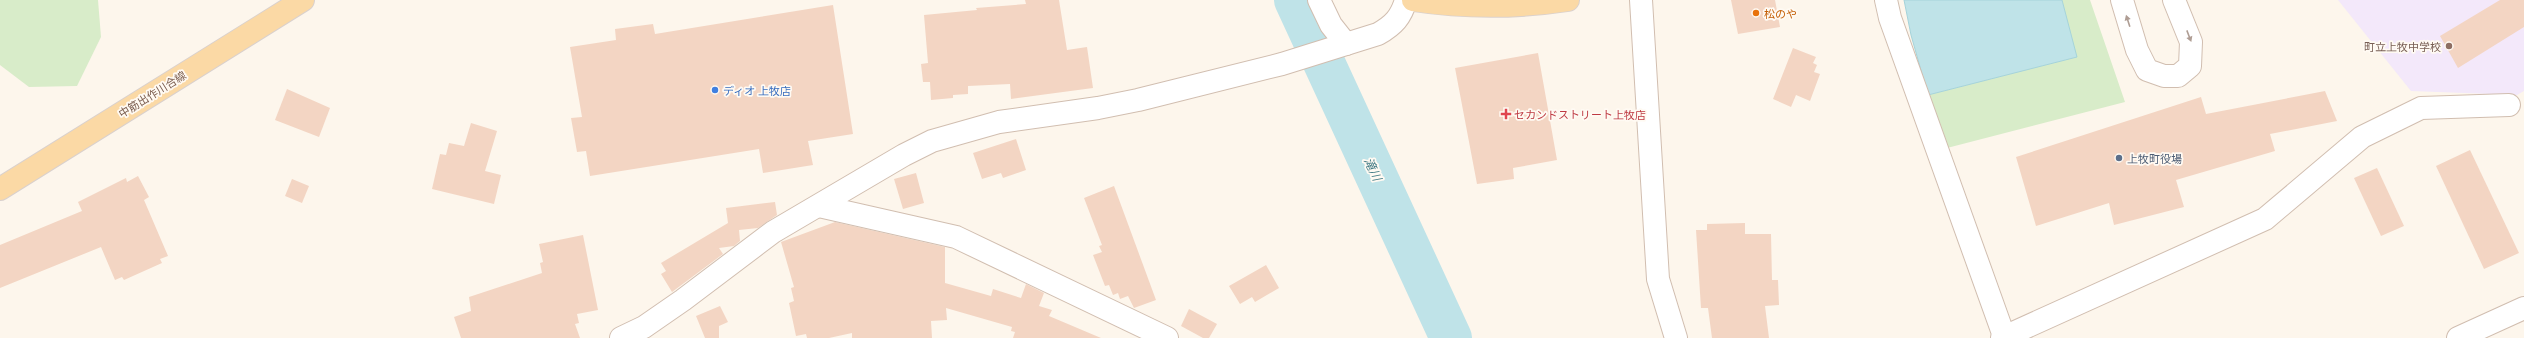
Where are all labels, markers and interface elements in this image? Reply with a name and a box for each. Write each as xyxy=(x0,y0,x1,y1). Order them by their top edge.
place label: 松のや xyxy=(1764,6,1797,21)
marker: 松のや xyxy=(1751,8,1761,18)
one-way arrow xyxy=(2125,15,2131,27)
one-way arrow xyxy=(2186,31,2192,43)
place label: 町立上牧中学校 xyxy=(2364,39,2441,54)
marker: 町立上牧中学校 xyxy=(2444,41,2454,51)
street label: 中筋出作川合線 xyxy=(115,67,189,121)
place label: ディオ 上牧店 xyxy=(723,83,791,98)
marker: ディオ 上牧店 xyxy=(710,85,720,95)
place label: セカンドストリート上牧店 xyxy=(1514,107,1646,122)
marker: セカンドストリート上牧店 xyxy=(1501,109,1511,119)
place label: 上牧町役場 xyxy=(2127,151,2182,166)
marker: 上牧町役場 xyxy=(2114,153,2124,163)
water label: 滝川 xyxy=(1360,155,1387,185)

